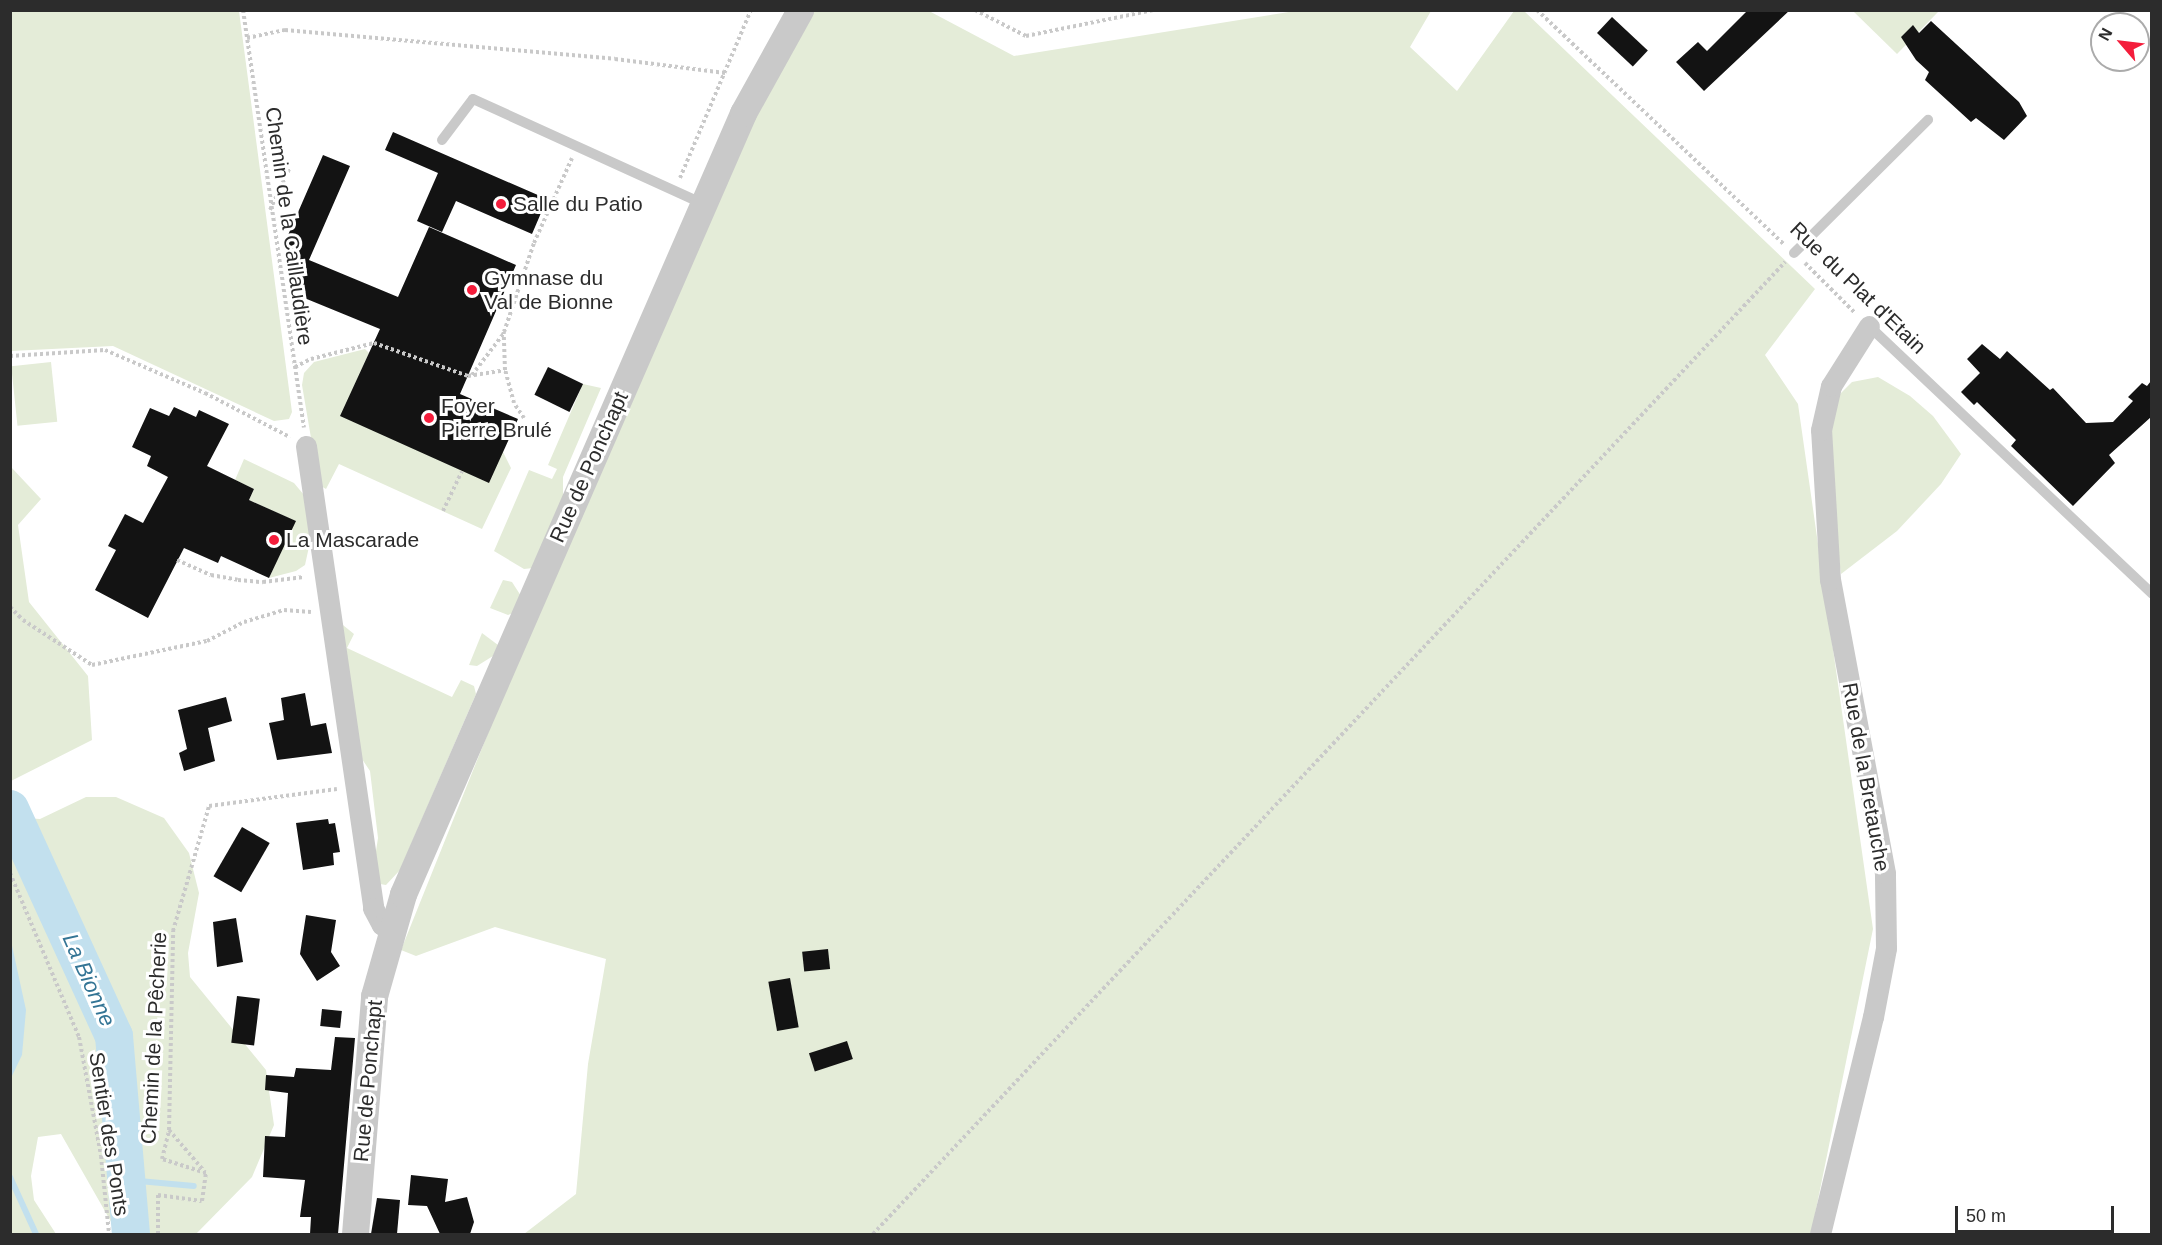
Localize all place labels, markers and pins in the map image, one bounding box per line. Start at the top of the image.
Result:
place label: Salle du Patio [513,191,643,217]
marker: Salle du Patio [494,197,508,211]
place label: Gymnase du Val de Bionne [484,265,613,315]
marker: Gymnase du Val de Bionne [465,283,479,297]
place label: Foyer Pierre Brulé [441,393,552,443]
marker: Foyer Pierre Brulé [422,411,436,425]
place label: La Mascarade [286,527,419,553]
marker: La Mascarade [267,533,281,547]

